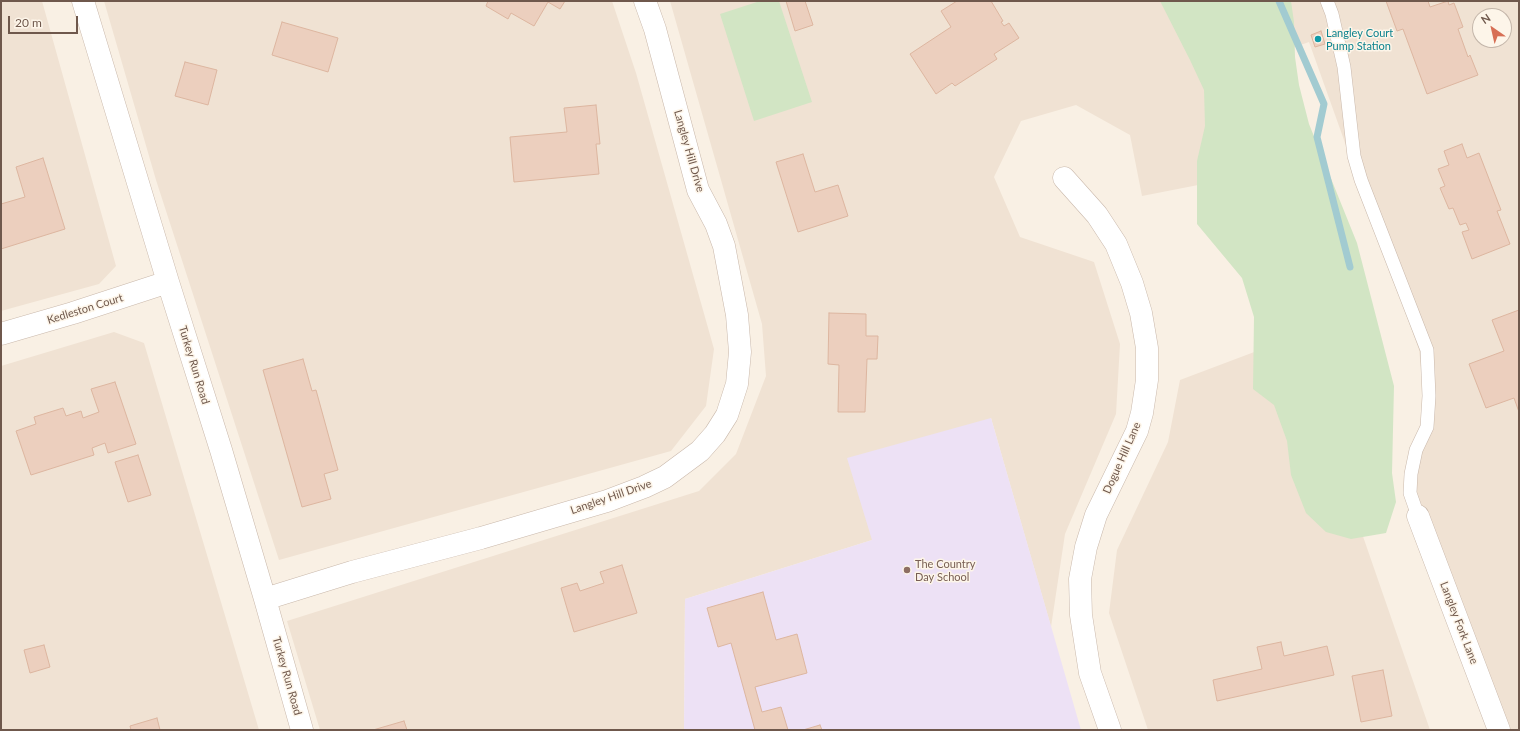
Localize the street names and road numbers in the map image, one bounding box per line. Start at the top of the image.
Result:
street label: Langley Hill Drive [671,108,707,194]
street label: Kedleston Court [45,291,125,327]
street label: Turkey Run Road [176,324,212,406]
street label: Dogue Hill Lane [1100,420,1144,496]
street label: Langley Hill Drive [569,477,653,517]
street label: Langley Fork Lane [1437,580,1481,666]
street label: Turkey Run Road [269,635,305,717]

